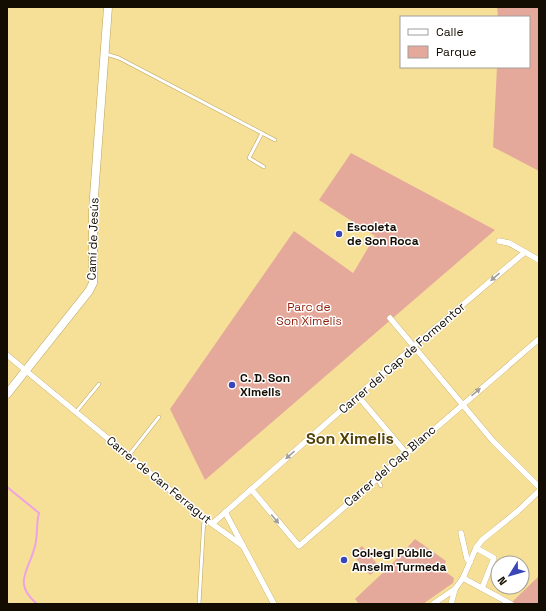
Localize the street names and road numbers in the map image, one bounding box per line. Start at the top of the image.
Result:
street label: Camí de Jesús [84,197,102,281]
street label: Carrer del Cap de Formentor [335,298,469,417]
street label: Carrer del Cap Blanc [341,422,439,510]
street label: Carrer de Can Ferragut [103,433,215,527]

